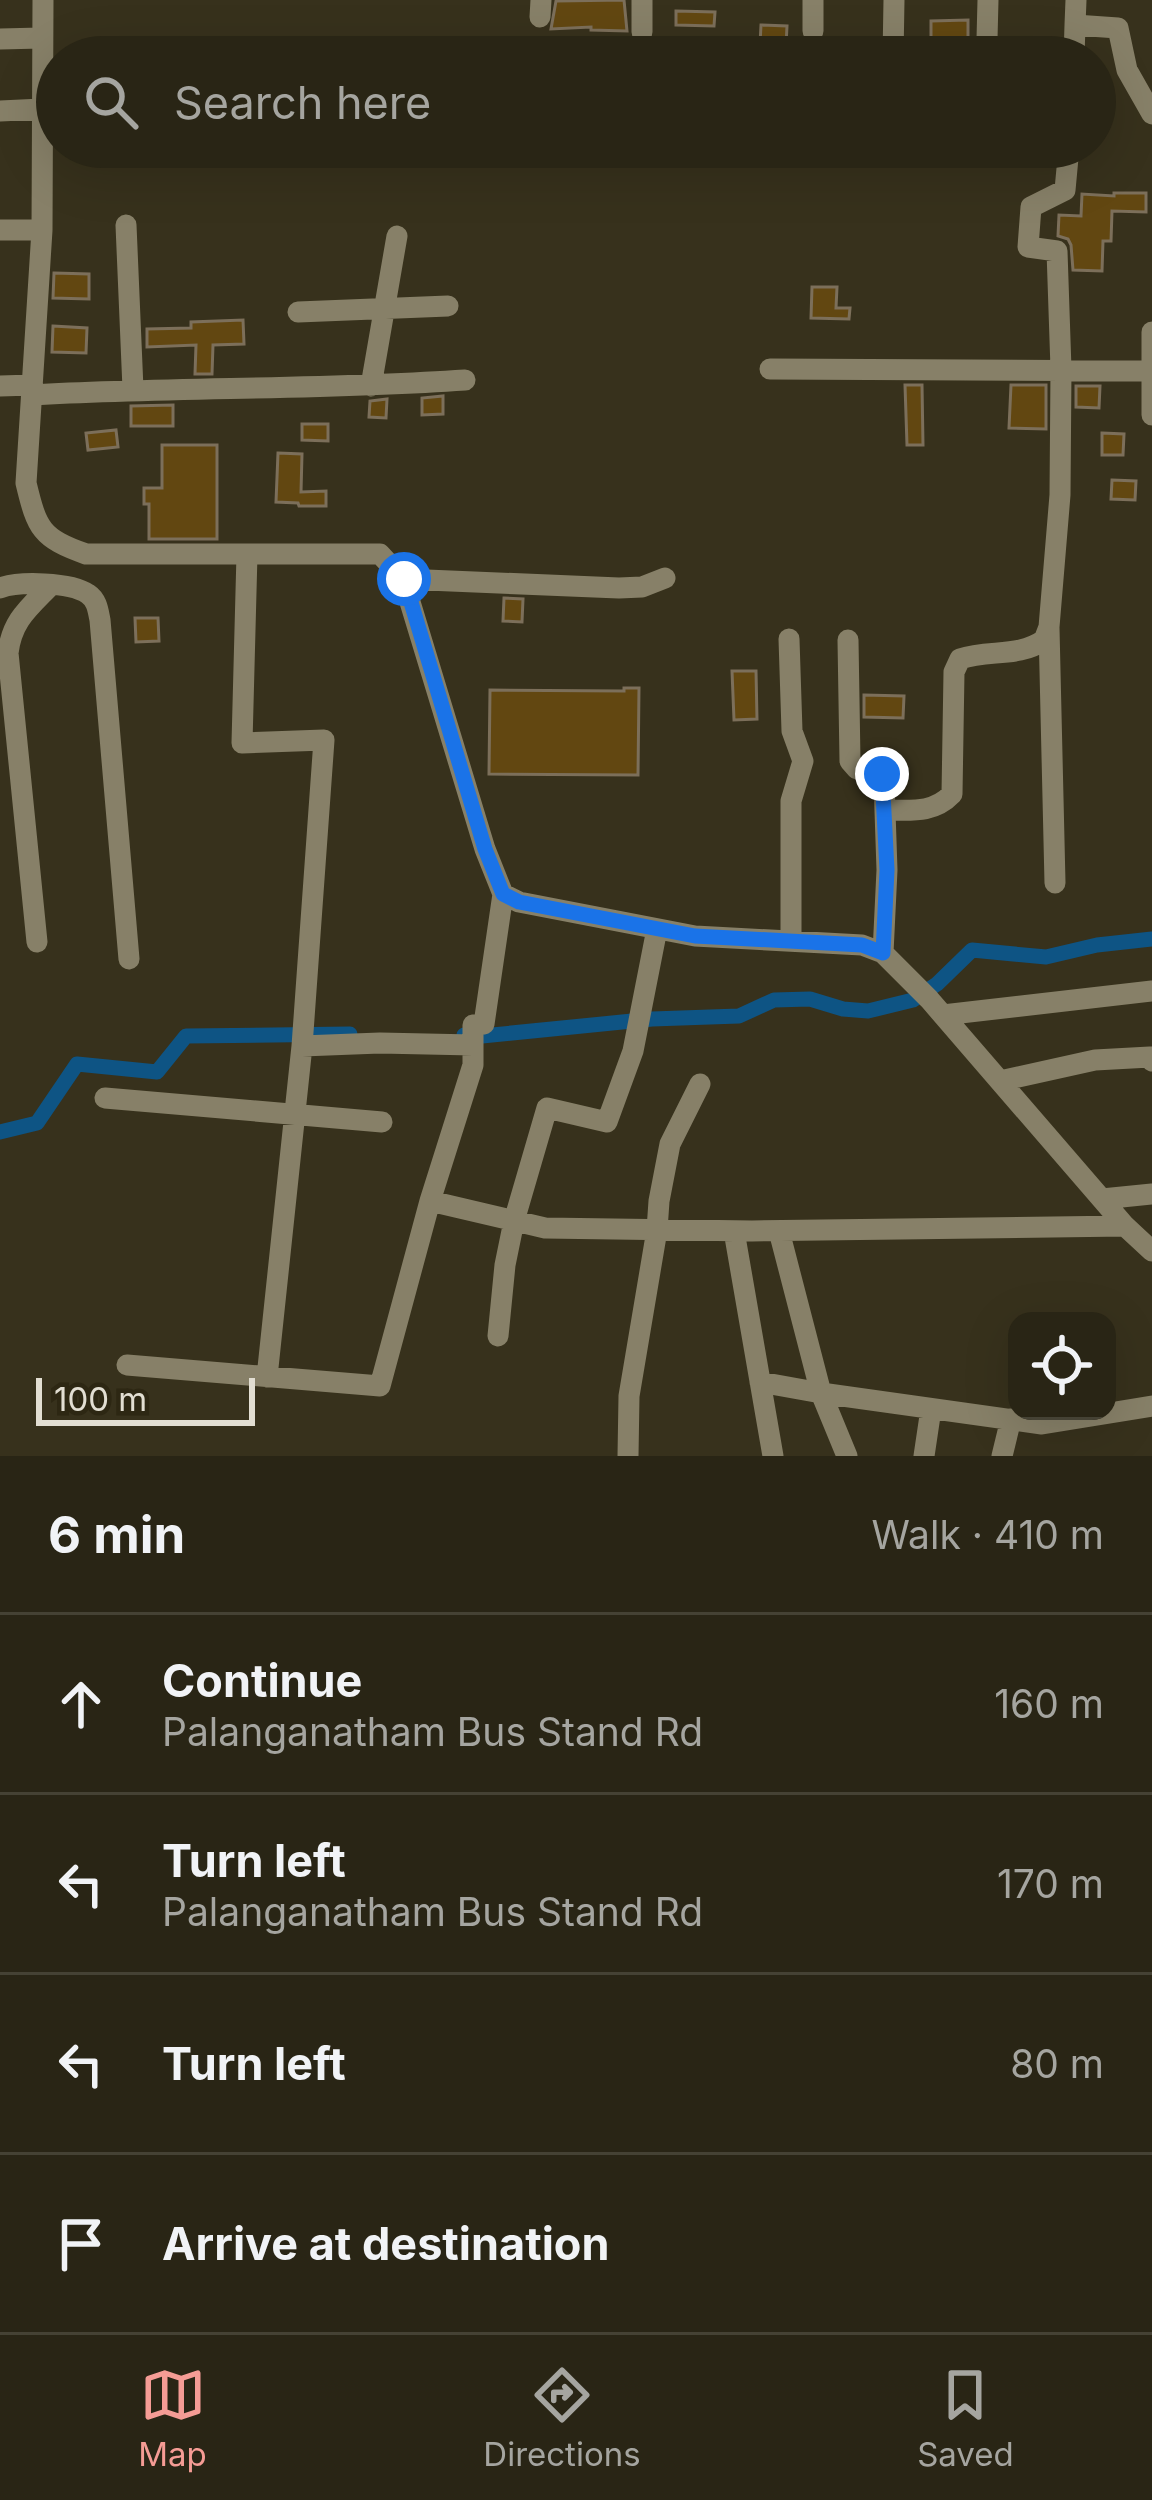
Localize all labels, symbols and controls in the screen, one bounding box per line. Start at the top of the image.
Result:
search box [36,36,1116,168]
icon: search [78,69,144,135]
text: Search here [174,75,431,130]
route start [377,552,431,606]
route end [855,747,909,801]
map controls [1008,1312,1116,1420]
button: locate [1008,1312,1116,1420]
scale bar [36,1372,255,1425]
text: 100 m [54,1379,147,1419]
text: 6 min [48,1504,185,1565]
text: Walk · 410 m [872,1511,1104,1558]
text: Continue [162,1653,362,1708]
icon: ahead [48,1671,114,1737]
text: 160 m [994,1680,1104,1727]
text: Palanganatham Bus Stand Rd [162,1708,703,1755]
text: Turn left [162,1833,346,1888]
icon: left [48,1851,114,1917]
text: 170 m [997,1860,1104,1907]
text: Palanganatham Bus Stand Rd [162,1888,703,1935]
icon: left [48,2031,114,2097]
text: Turn left [162,2036,346,2091]
text: 80 m [1010,2040,1104,2087]
icon: arrive [48,2211,114,2277]
text: Arrive at destination [162,2216,609,2271]
tab: Map [138,2362,207,2474]
tab: Directions [483,2362,641,2474]
tab: Saved [917,2362,1014,2474]

